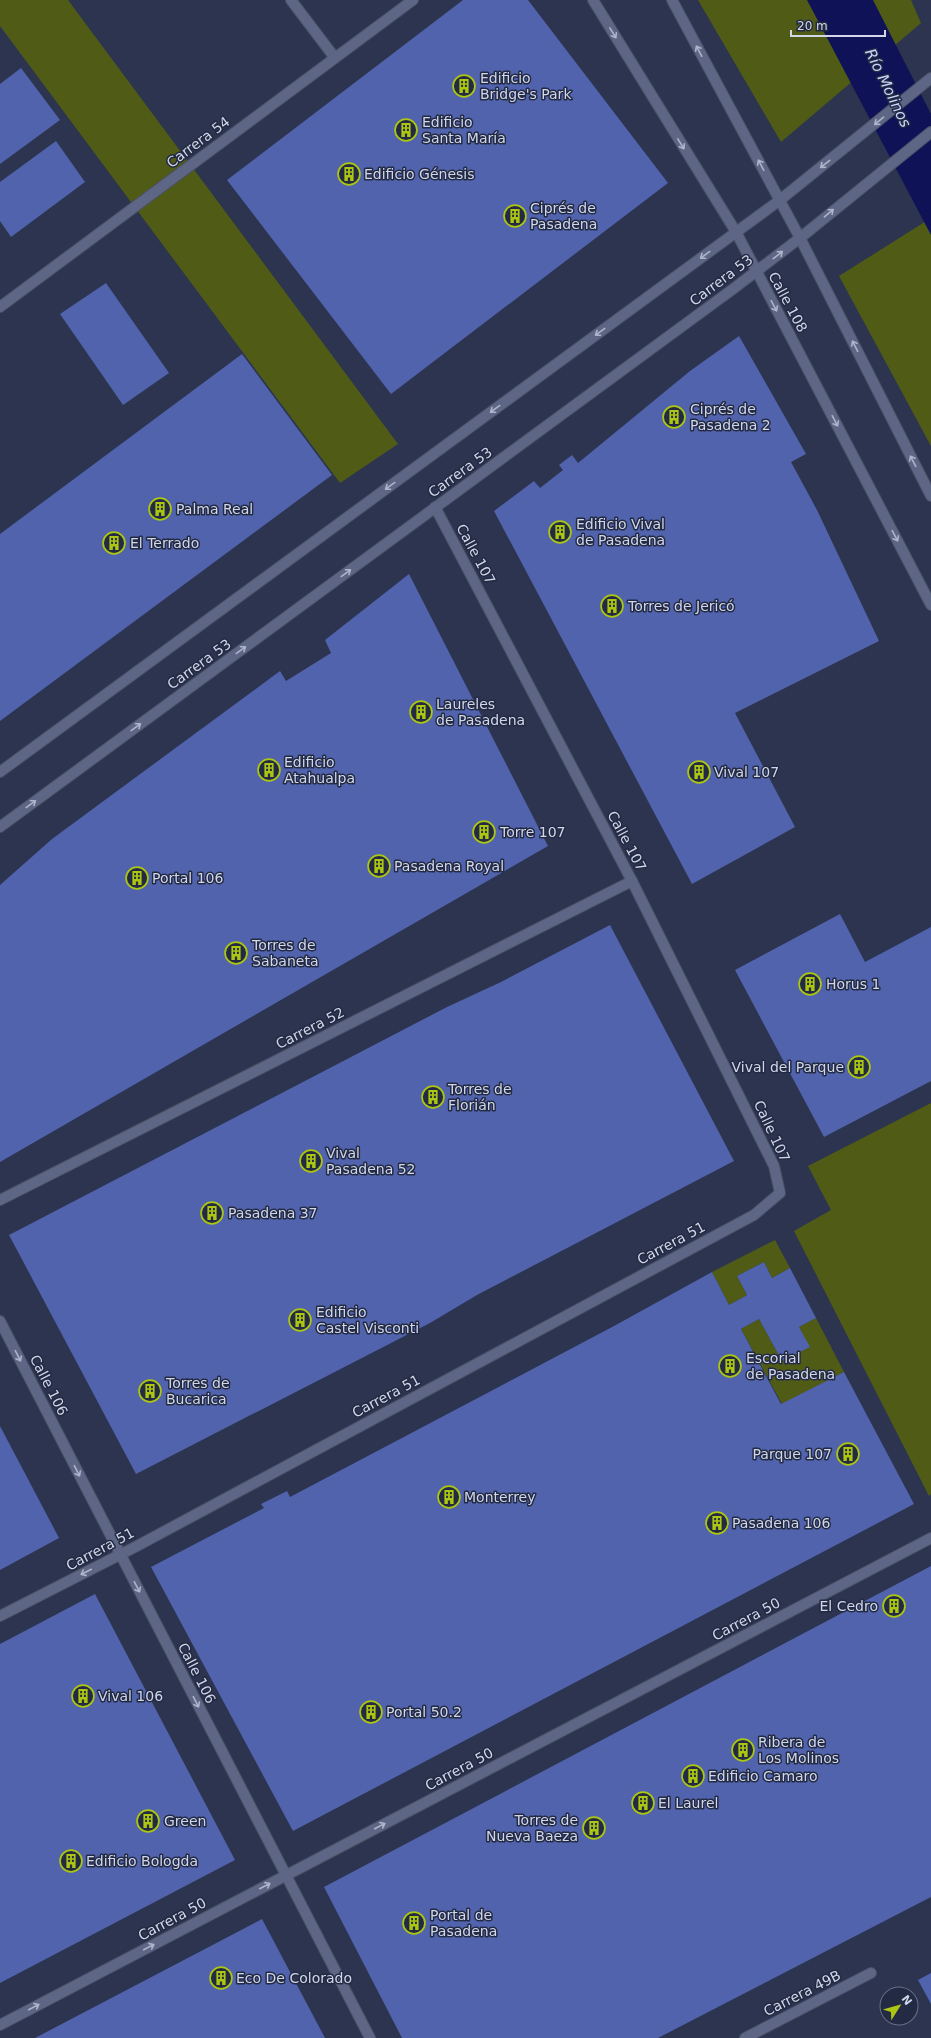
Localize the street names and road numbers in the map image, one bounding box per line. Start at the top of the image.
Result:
street label: Carrera 54 [163,113,233,171]
street label: Carrera 53 [686,251,756,309]
street label: Calle 108 [765,269,811,335]
street label: Carrera 53 [425,444,495,500]
street label: Calle 107 [453,521,499,587]
street label: Carrera 53 [164,636,234,692]
street label: Calle 107 [604,808,650,874]
street label: Carrera 52 [273,1004,347,1052]
street label: Calle 107 [751,1098,793,1164]
street label: Carrera 51 [634,1218,708,1268]
street label: Calle 106 [27,1352,71,1418]
street label: Carrera 51 [349,1371,423,1421]
street label: Carrera 51 [63,1524,137,1574]
street label: Carrera 50 [709,1594,783,1644]
street label: Calle 106 [175,1640,219,1706]
street label: Carrera 50 [422,1744,496,1794]
street label: Carrera 50 [135,1894,209,1944]
street label: Carrera 49B [761,1967,843,2019]

